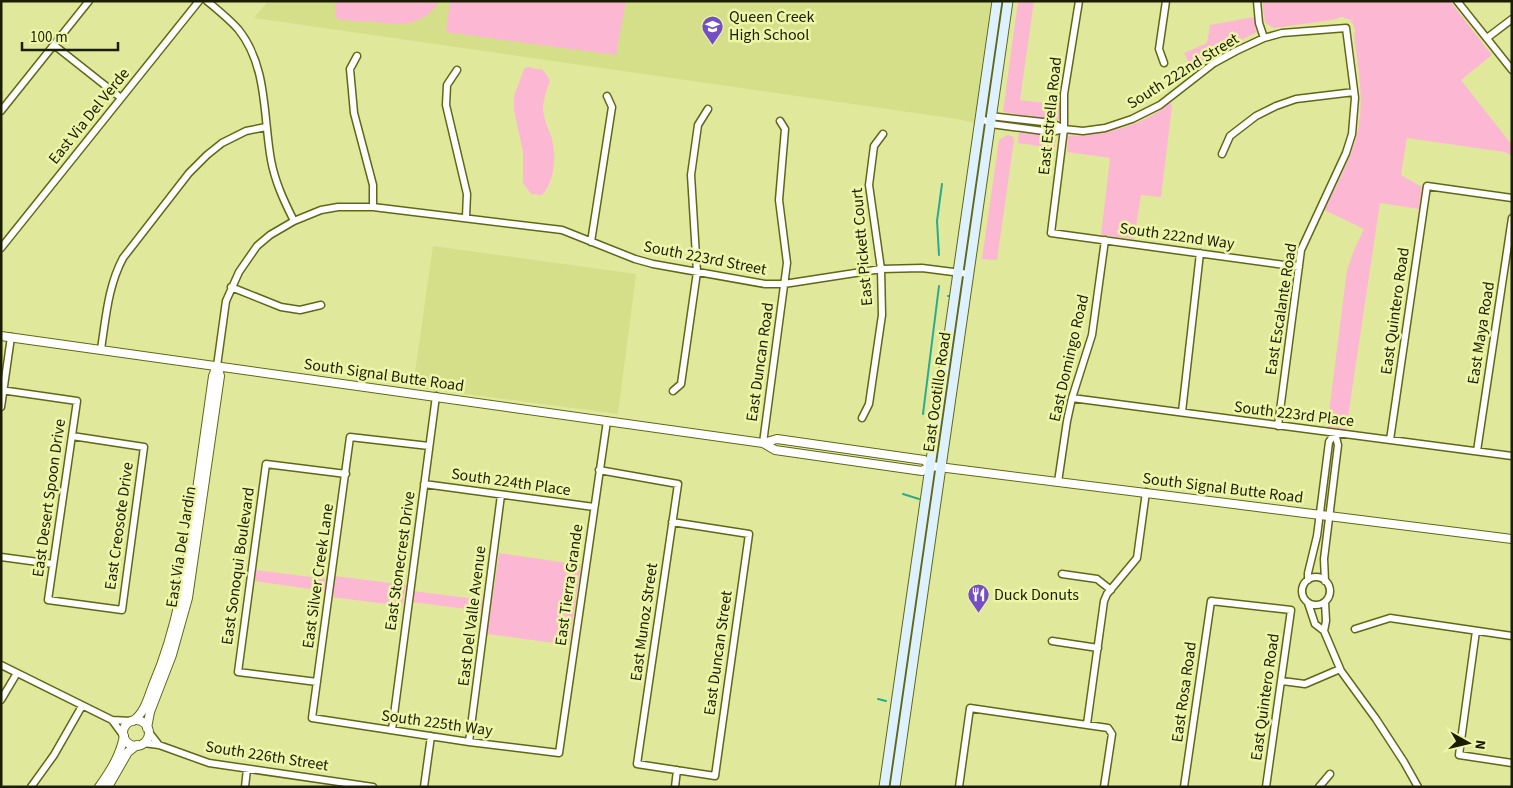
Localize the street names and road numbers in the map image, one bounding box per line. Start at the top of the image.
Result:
street label: South 222nd Street [1123,27,1244,114]
street label: East Estrella Road [1033,56,1067,176]
street label: East Via Del Verde [43,63,135,169]
street label: East Pickett Court [846,187,878,307]
street label: South 222nd Way [1118,217,1236,255]
street label: South 223rd Street [642,235,769,281]
street label: East Escalante Road [1260,241,1302,377]
street label: East Quintero Road [1375,246,1415,376]
street label: East Maya Road [1462,280,1500,386]
street label: East Domingo Road [1044,292,1094,424]
street label: East Duncan Road [741,301,779,423]
street label: East Ocotillo Road [918,330,956,454]
street label: South Signal Butte Road [302,353,466,397]
street label: South 223rd Place [1233,396,1355,432]
street label: East Desert Spoon Drive [27,417,71,578]
street label: East Creosote Drive [99,461,139,591]
street label: South 224th Place [450,463,572,501]
street label: South Signal Butte Road [1141,467,1305,509]
street label: East Via Del Jardin [161,485,201,609]
street label: East Sonoqui Boulevard [216,486,260,646]
street label: East Stonecrest Drive [379,490,421,632]
street label: East Silver Creek Lane [297,502,339,650]
street label: East Tierra Grande [550,523,588,647]
street label: East Del Valle Avenue [452,545,492,687]
street label: East Munoz Street [625,561,663,683]
street label: East Duncan Street [698,588,738,717]
street label: East Quintero Road [1245,632,1285,762]
street label: East Rosa Road [1166,640,1202,744]
street label: South 225th Way [380,704,495,742]
street label: South 226th Street [204,735,331,777]

